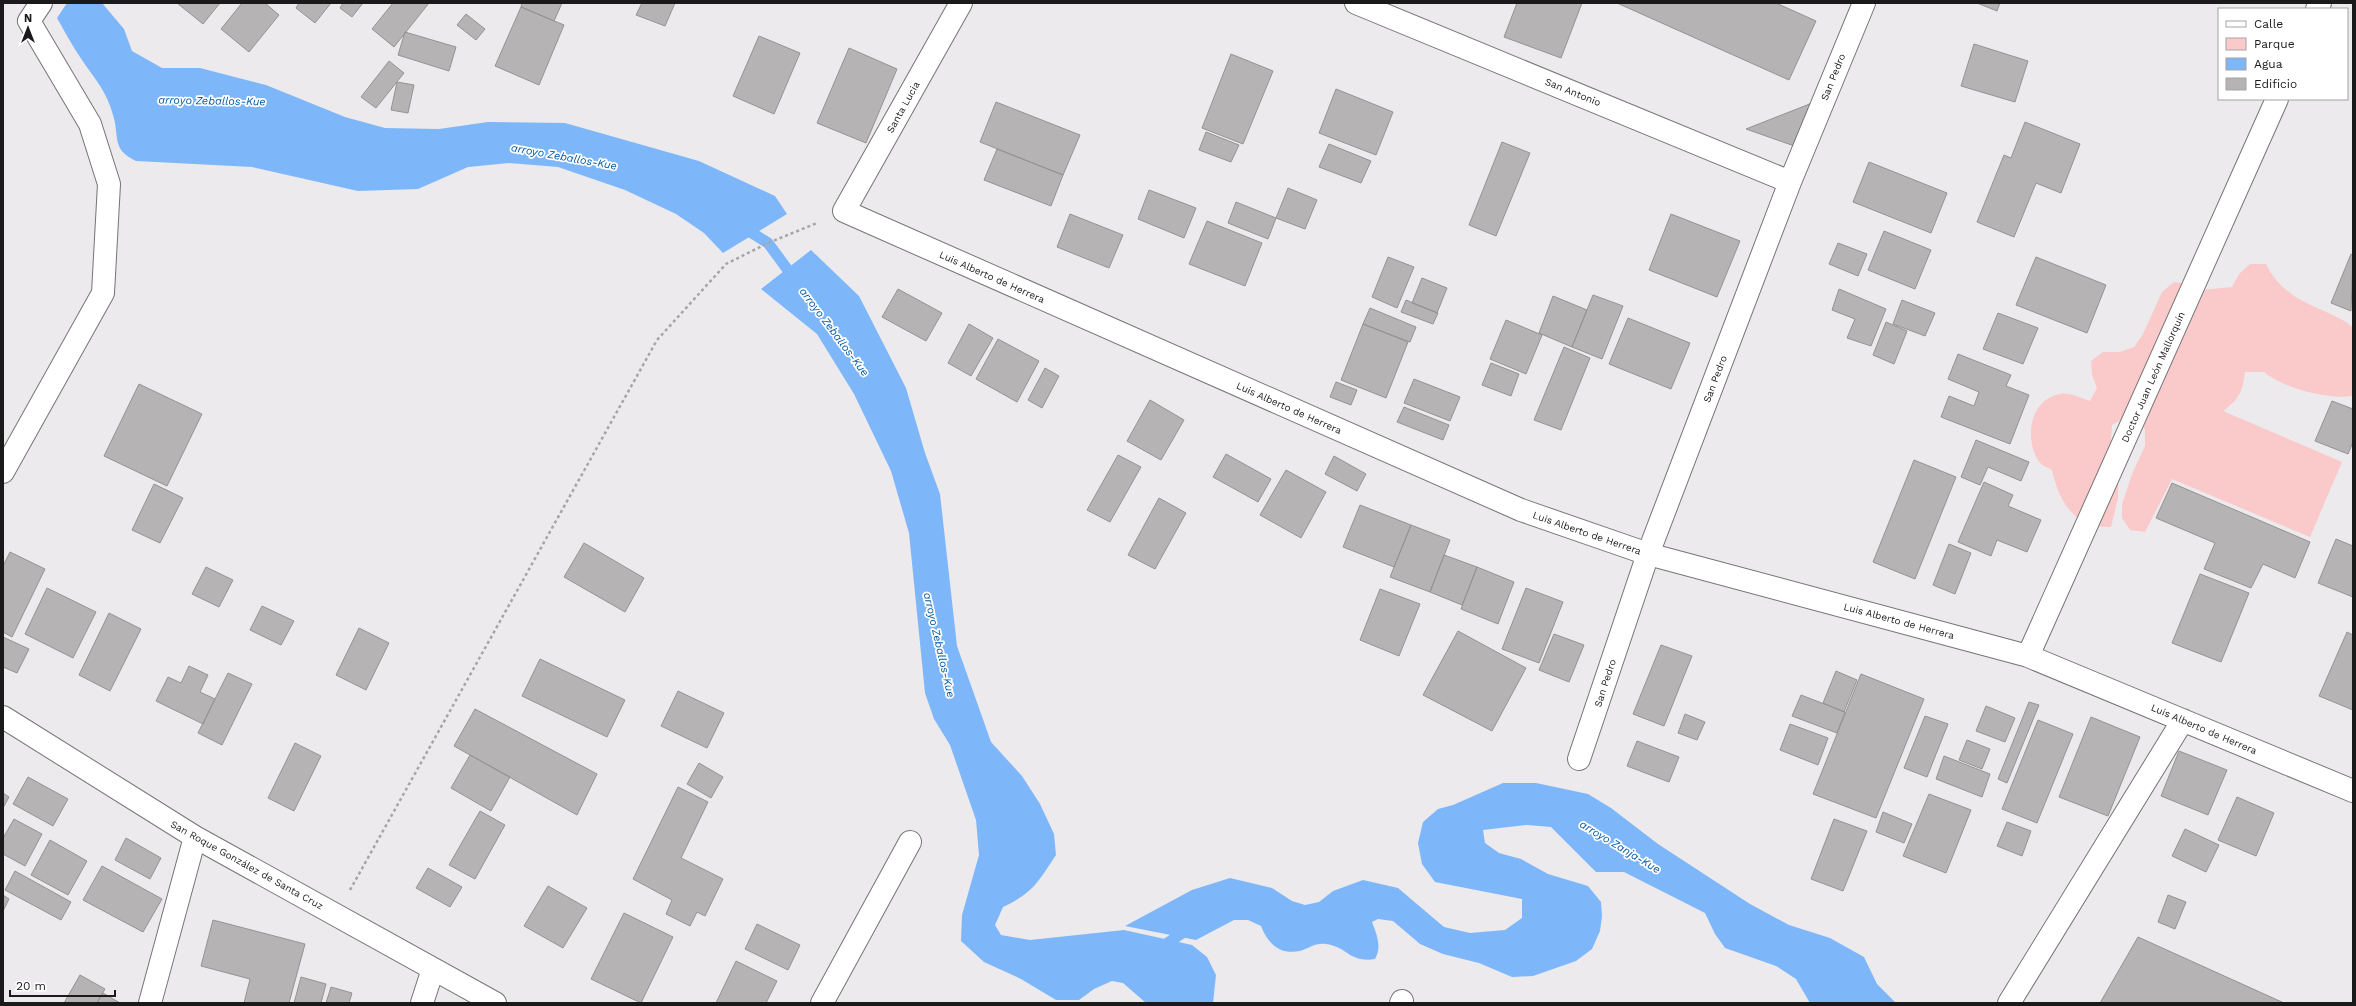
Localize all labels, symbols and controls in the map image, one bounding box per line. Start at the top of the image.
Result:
north arrow [8,8,48,48]
legend [2218,8,2348,100]
text: N [24,12,32,25]
text: Calle [2254,17,2283,31]
text: Parque [2254,37,2295,51]
street label: San Pedro [1819,52,1847,102]
text: Agua [2254,57,2283,71]
street label: San Antonio [1544,76,1602,108]
text: Edificio [2254,77,2297,91]
street label: Santa Lucia [884,79,922,135]
water label: arroyo Zeballos-Kue [158,94,266,108]
water label: arroyo Zeballos-Kue [510,141,618,173]
street label: Luis Alberto de Herrera [938,249,1047,305]
water label: arroyo Zeballos-Kue [796,285,872,379]
street label: Doctor Juan León Mallorquín [2119,310,2187,444]
street label: San Pedro [1701,354,1729,404]
street label: Luis Alberto de Herrera [1235,380,1344,436]
street label: Luis Alberto de Herrera [1531,509,1643,557]
water label: arroyo Zeballos-Kue [921,591,957,699]
street label: Luis Alberto de Herrera [1843,601,1956,641]
street label: San Pedro [1592,658,1618,708]
street label: Luis Alberto de Herrera [2149,702,2259,756]
street label: San Roque González de Santa Cruz [169,818,325,912]
water label: arroyo Zanja-Kue [1577,818,1663,876]
scale bar [10,972,115,998]
text: 20 m [16,979,46,993]

